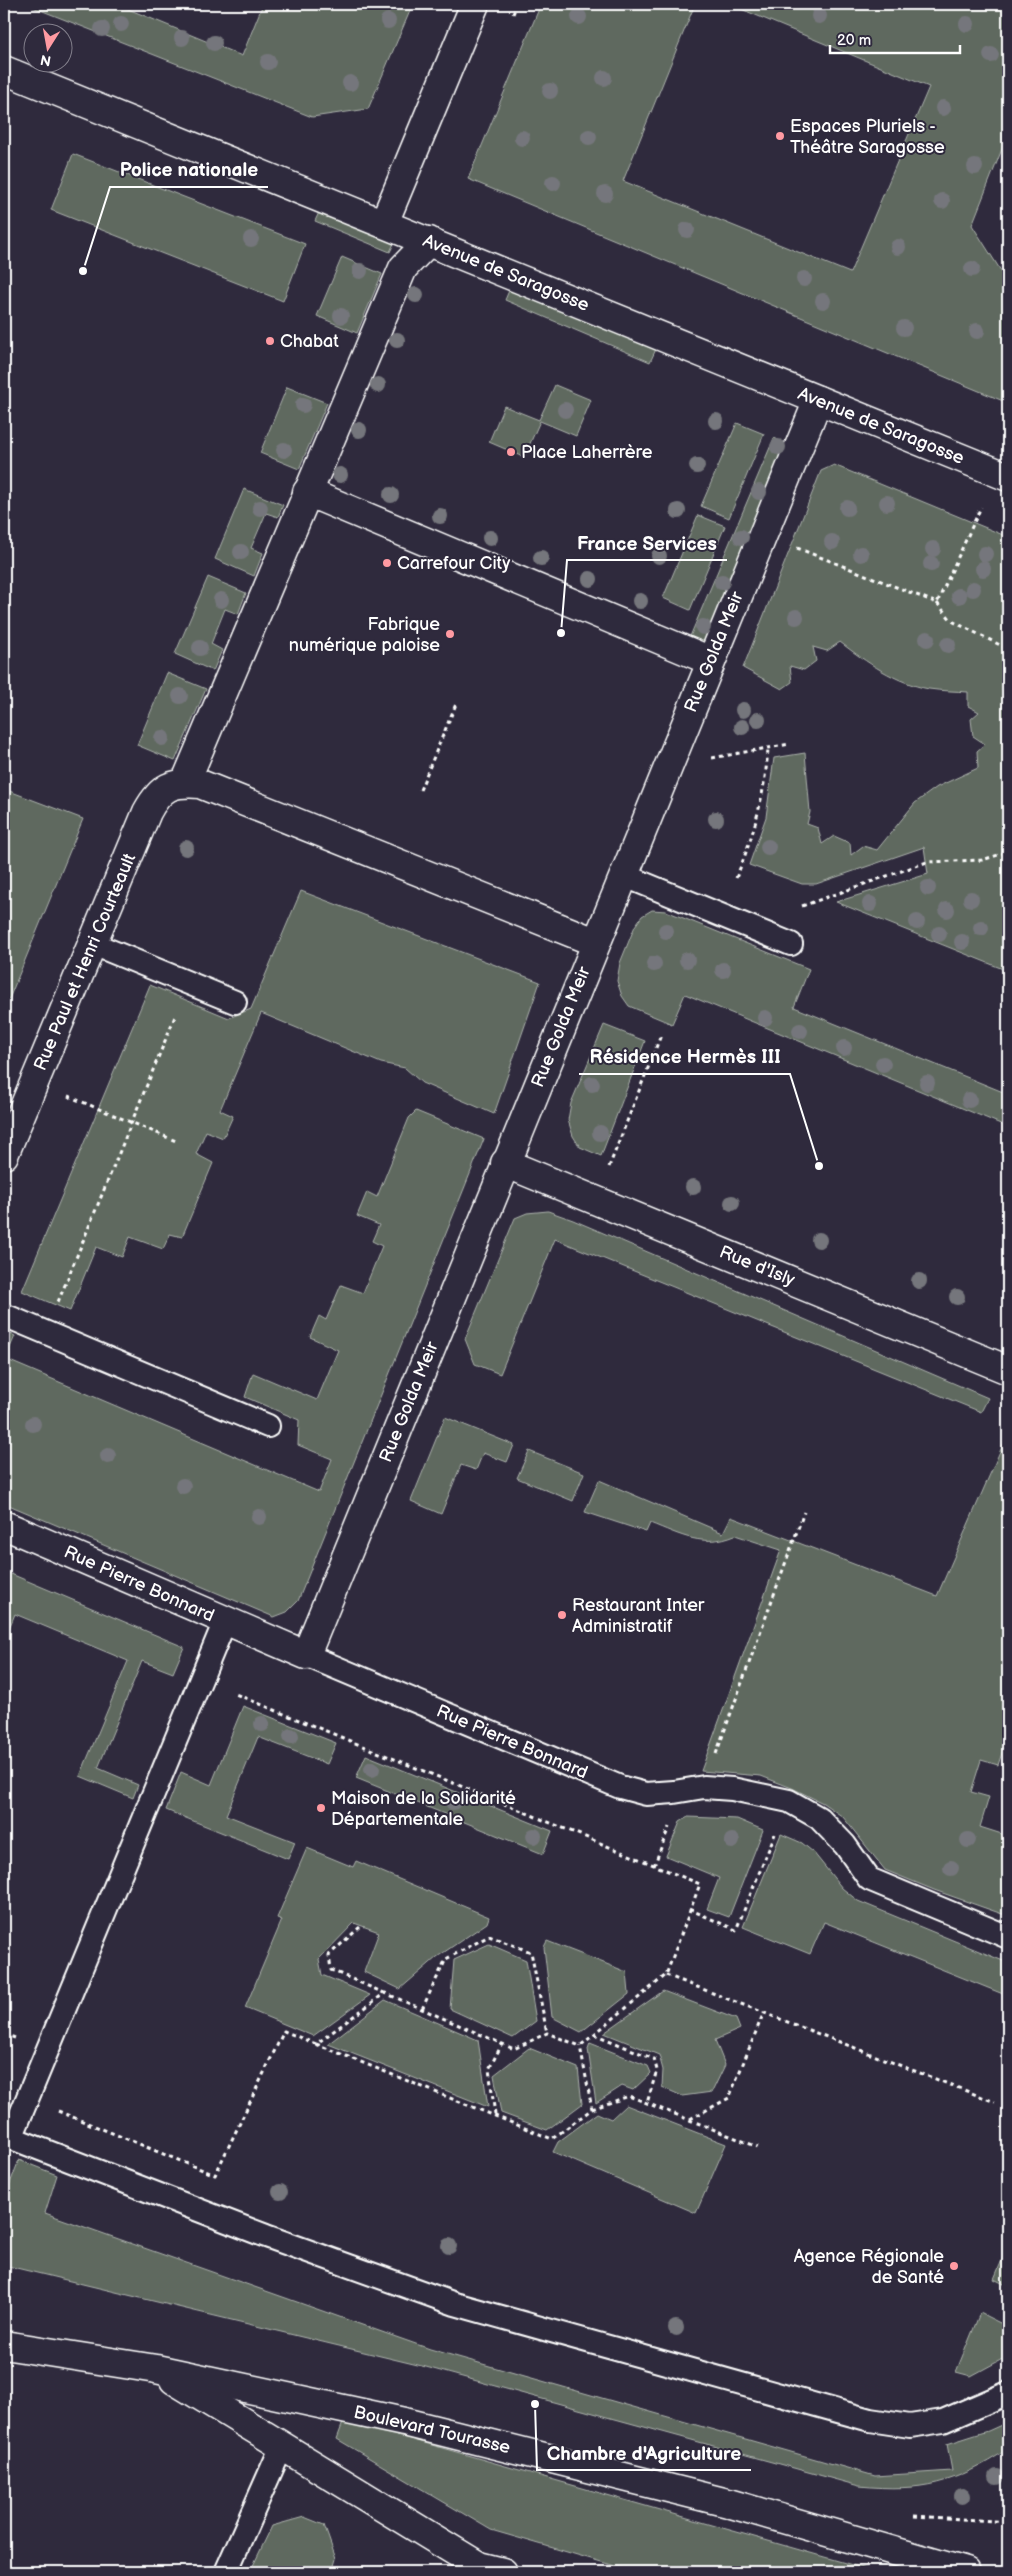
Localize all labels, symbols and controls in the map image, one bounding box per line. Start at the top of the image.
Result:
north arrow [22,22,72,72]
scale bar [830,22,960,54]
text: 20 m [837,31,871,50]
text: N [39,51,52,70]
place label: Espaces Pluriels - Théâtre Saragosse [790,116,945,158]
marker: Espaces Pluriels - Théâtre Saragosse [774,130,786,142]
callout: Police nationale [110,153,268,187]
text: Police nationale [120,159,258,182]
street label: Avenue de Saragosse [420,230,592,316]
place label: Chabat [280,331,339,352]
marker: Chabat [264,335,276,347]
street label: Avenue de Saragosse [795,383,967,469]
place label: Place Laherrère [521,442,653,463]
marker: Place Laherrère [505,446,517,458]
callout: France Services [567,526,727,560]
text: France Services [577,533,717,556]
place label: Carrefour City [397,553,511,574]
marker: Carrefour City [381,557,393,569]
street label: Rue Golda Meir [680,588,748,715]
place label: Fabrique numérique paloise [289,614,440,656]
marker: Fabrique numérique paloise [444,628,456,640]
street label: Rue Paul et Henri Courteault [30,850,140,1074]
street label: Rue Golda Meir [527,963,595,1090]
callout: Résidence Hermès III [579,1040,790,1074]
text: Résidence Hermès III [589,1046,781,1069]
street label: Rue d'Isly [716,1241,799,1291]
street label: Rue Golda Meir [375,1338,443,1465]
street label: Rue Pierre Bonnard [61,1541,217,1627]
place label: Restaurant Inter Administratif [572,1595,705,1637]
marker: Restaurant Inter Administratif [556,1609,568,1621]
street label: Rue Pierre Bonnard [433,1701,591,1783]
place label: Maison de la Solidarité Départementale [331,1788,516,1830]
marker: Maison de la Solidarité Départementale [315,1802,327,1814]
place label: Agence Régionale de Santé [794,2246,944,2288]
marker: Agence Régionale de Santé [948,2260,960,2272]
street label: Boulevard Tourasse [352,2402,513,2458]
callout: Chambre d'Agriculture [537,2436,751,2470]
text: Chambre d'Agriculture [547,2443,741,2466]

